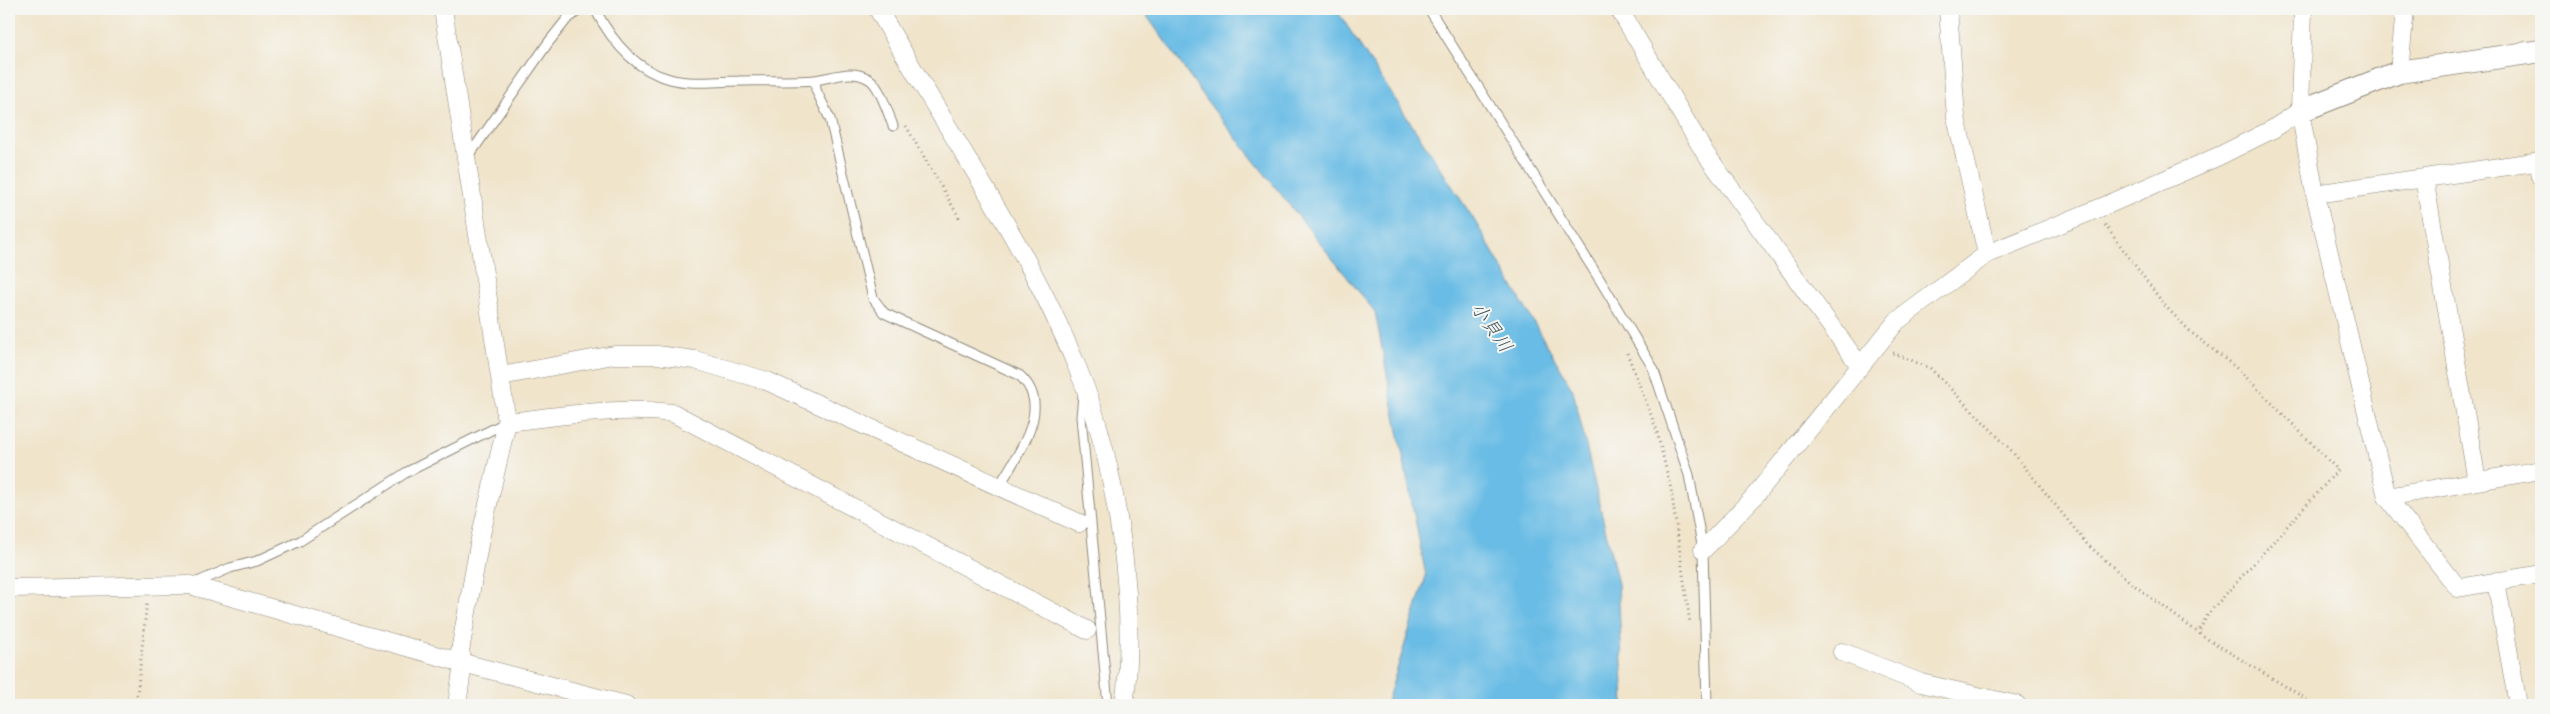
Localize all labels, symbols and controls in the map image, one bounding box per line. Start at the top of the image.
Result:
water label: 小貝川 [1465,296,1519,358]

